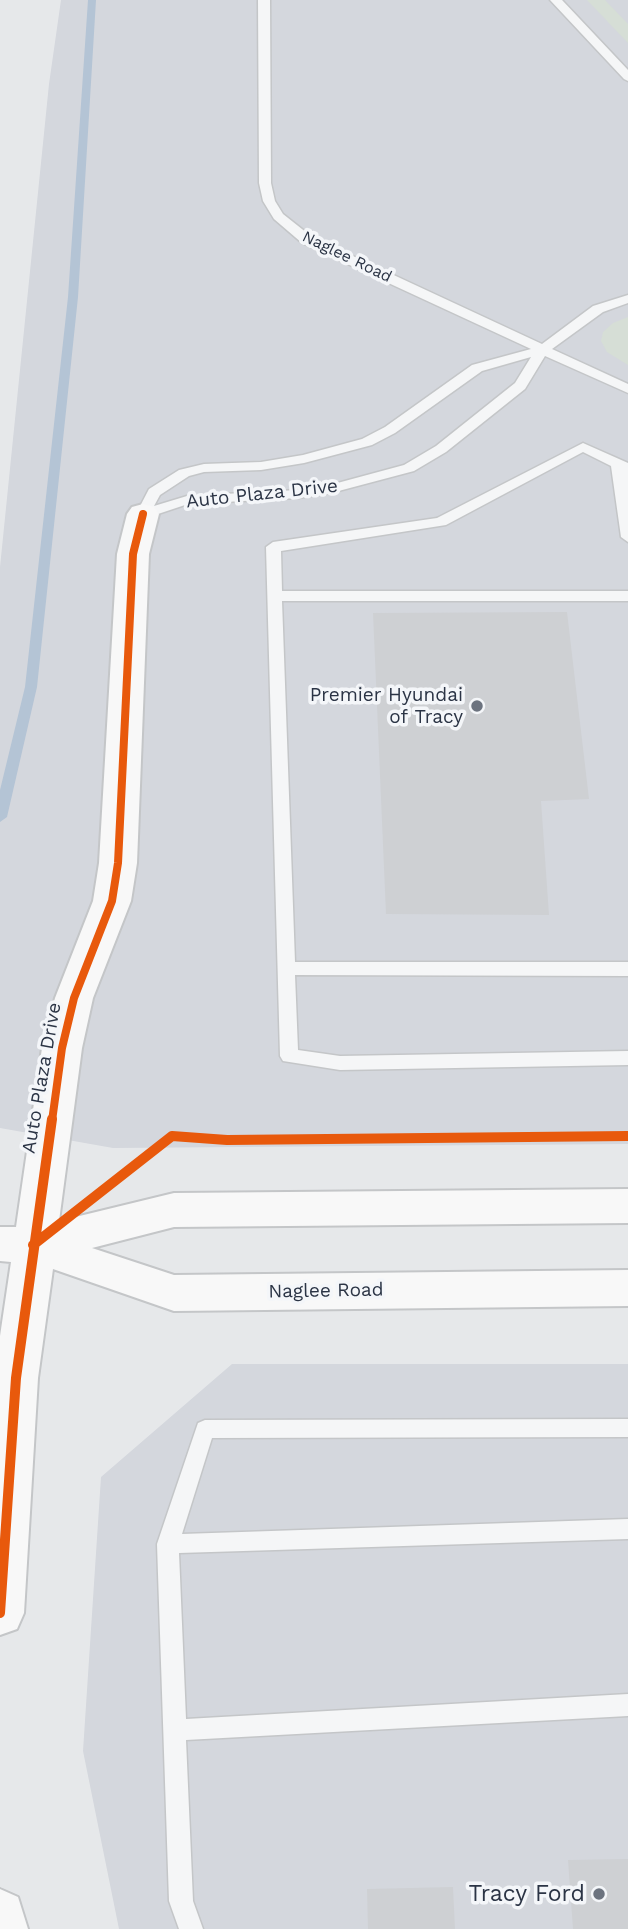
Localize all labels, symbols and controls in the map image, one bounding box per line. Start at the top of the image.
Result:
street label: Naglee Road [299,227,395,287]
street label: Auto Plaza Drive [185,475,339,513]
place label: Premier Hyundai of Tracy [310,684,463,728]
marker: Premier Hyundai of Tracy [469,698,485,714]
street label: Auto Plaza Drive [18,1001,66,1155]
street label: Naglee Road [268,1279,384,1303]
place label: Tracy Ford [468,1880,585,1908]
marker: Tracy Ford [591,1886,607,1902]

